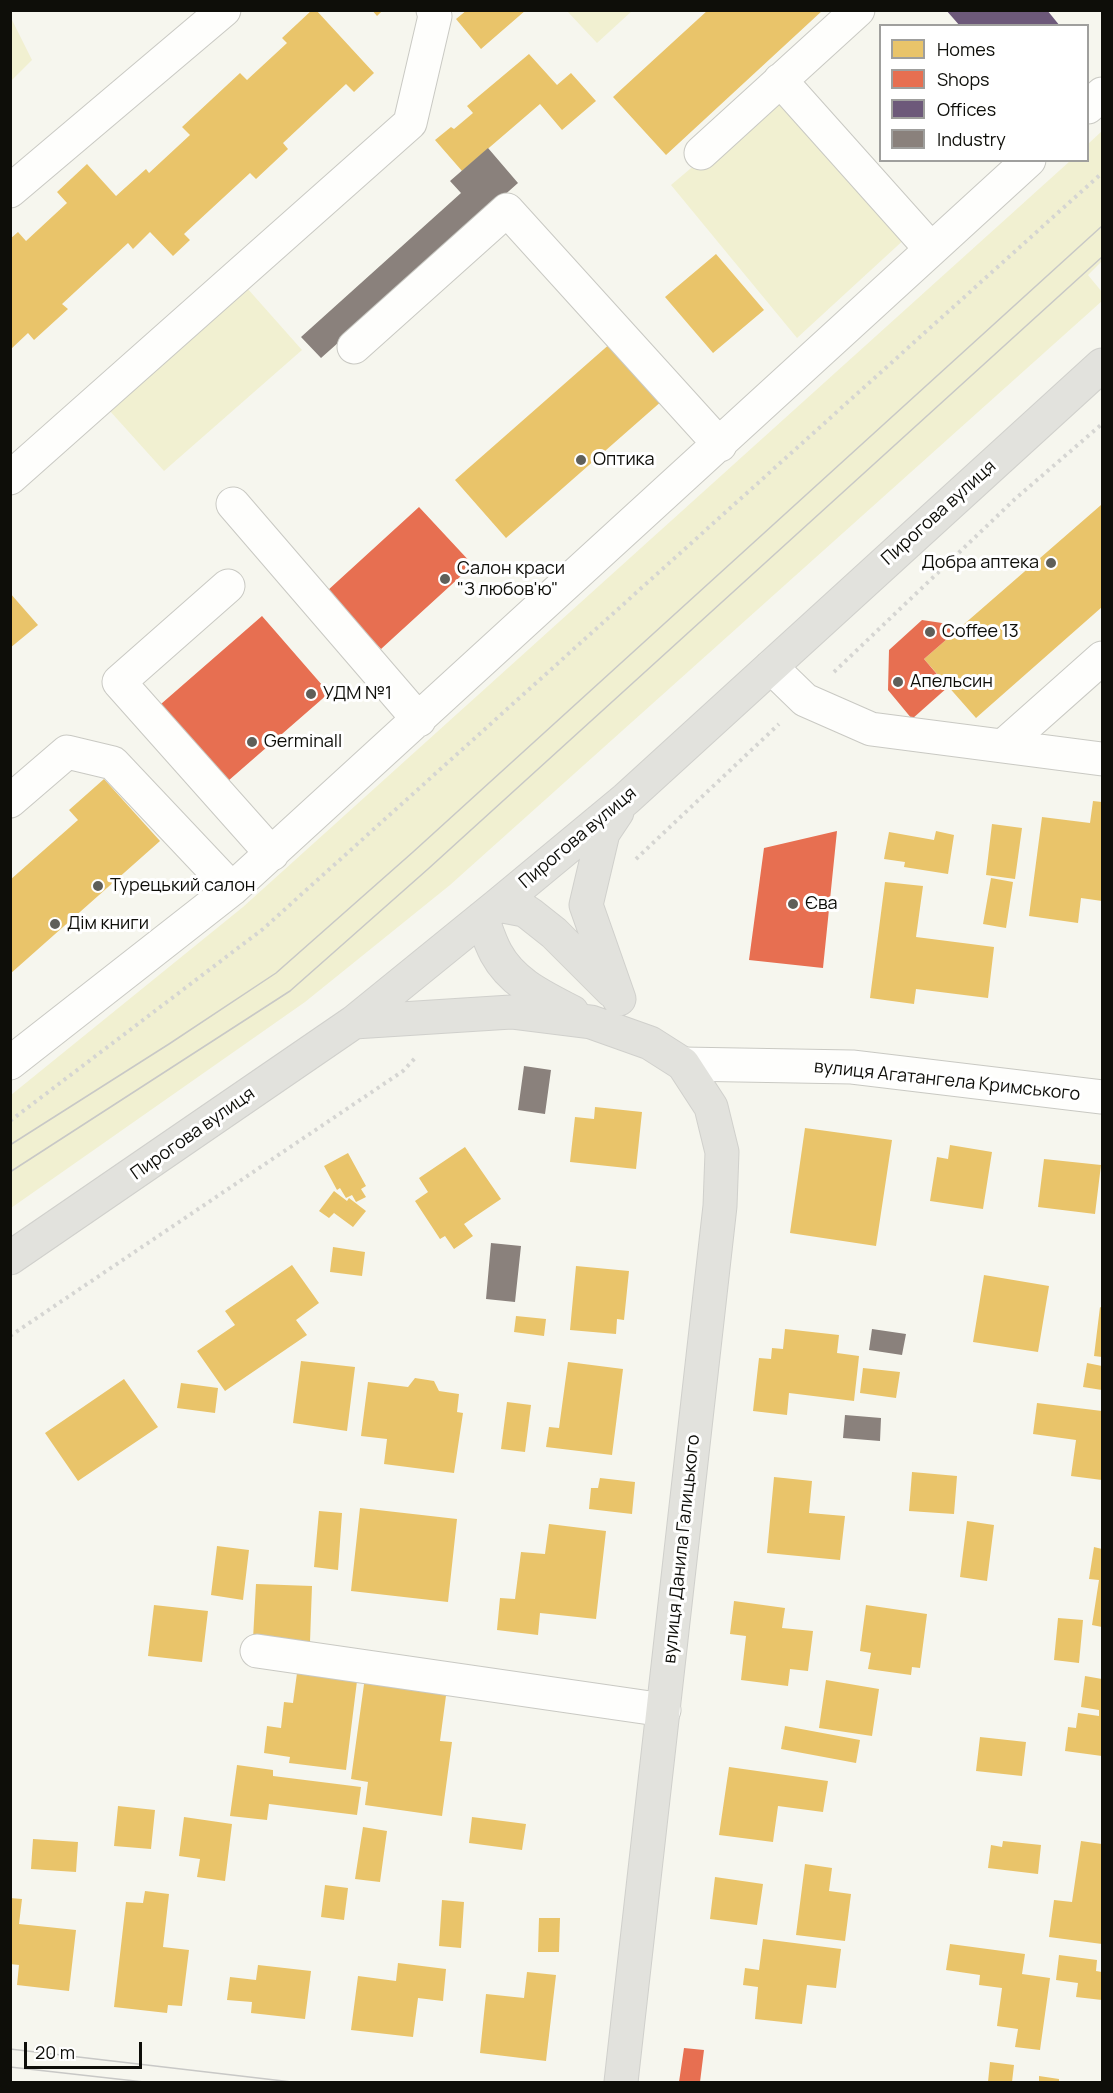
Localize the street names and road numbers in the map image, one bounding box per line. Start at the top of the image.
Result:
street label: Пирогова вулиця [877,456,1001,570]
street label: Пирогова вулиця [515,783,641,893]
street label: вулиця Агатангела Кримського [813,1056,1081,1106]
street label: Пирогова вулиця [127,1083,259,1185]
street label: вулиця Данила Галицького [659,1434,705,1664]

